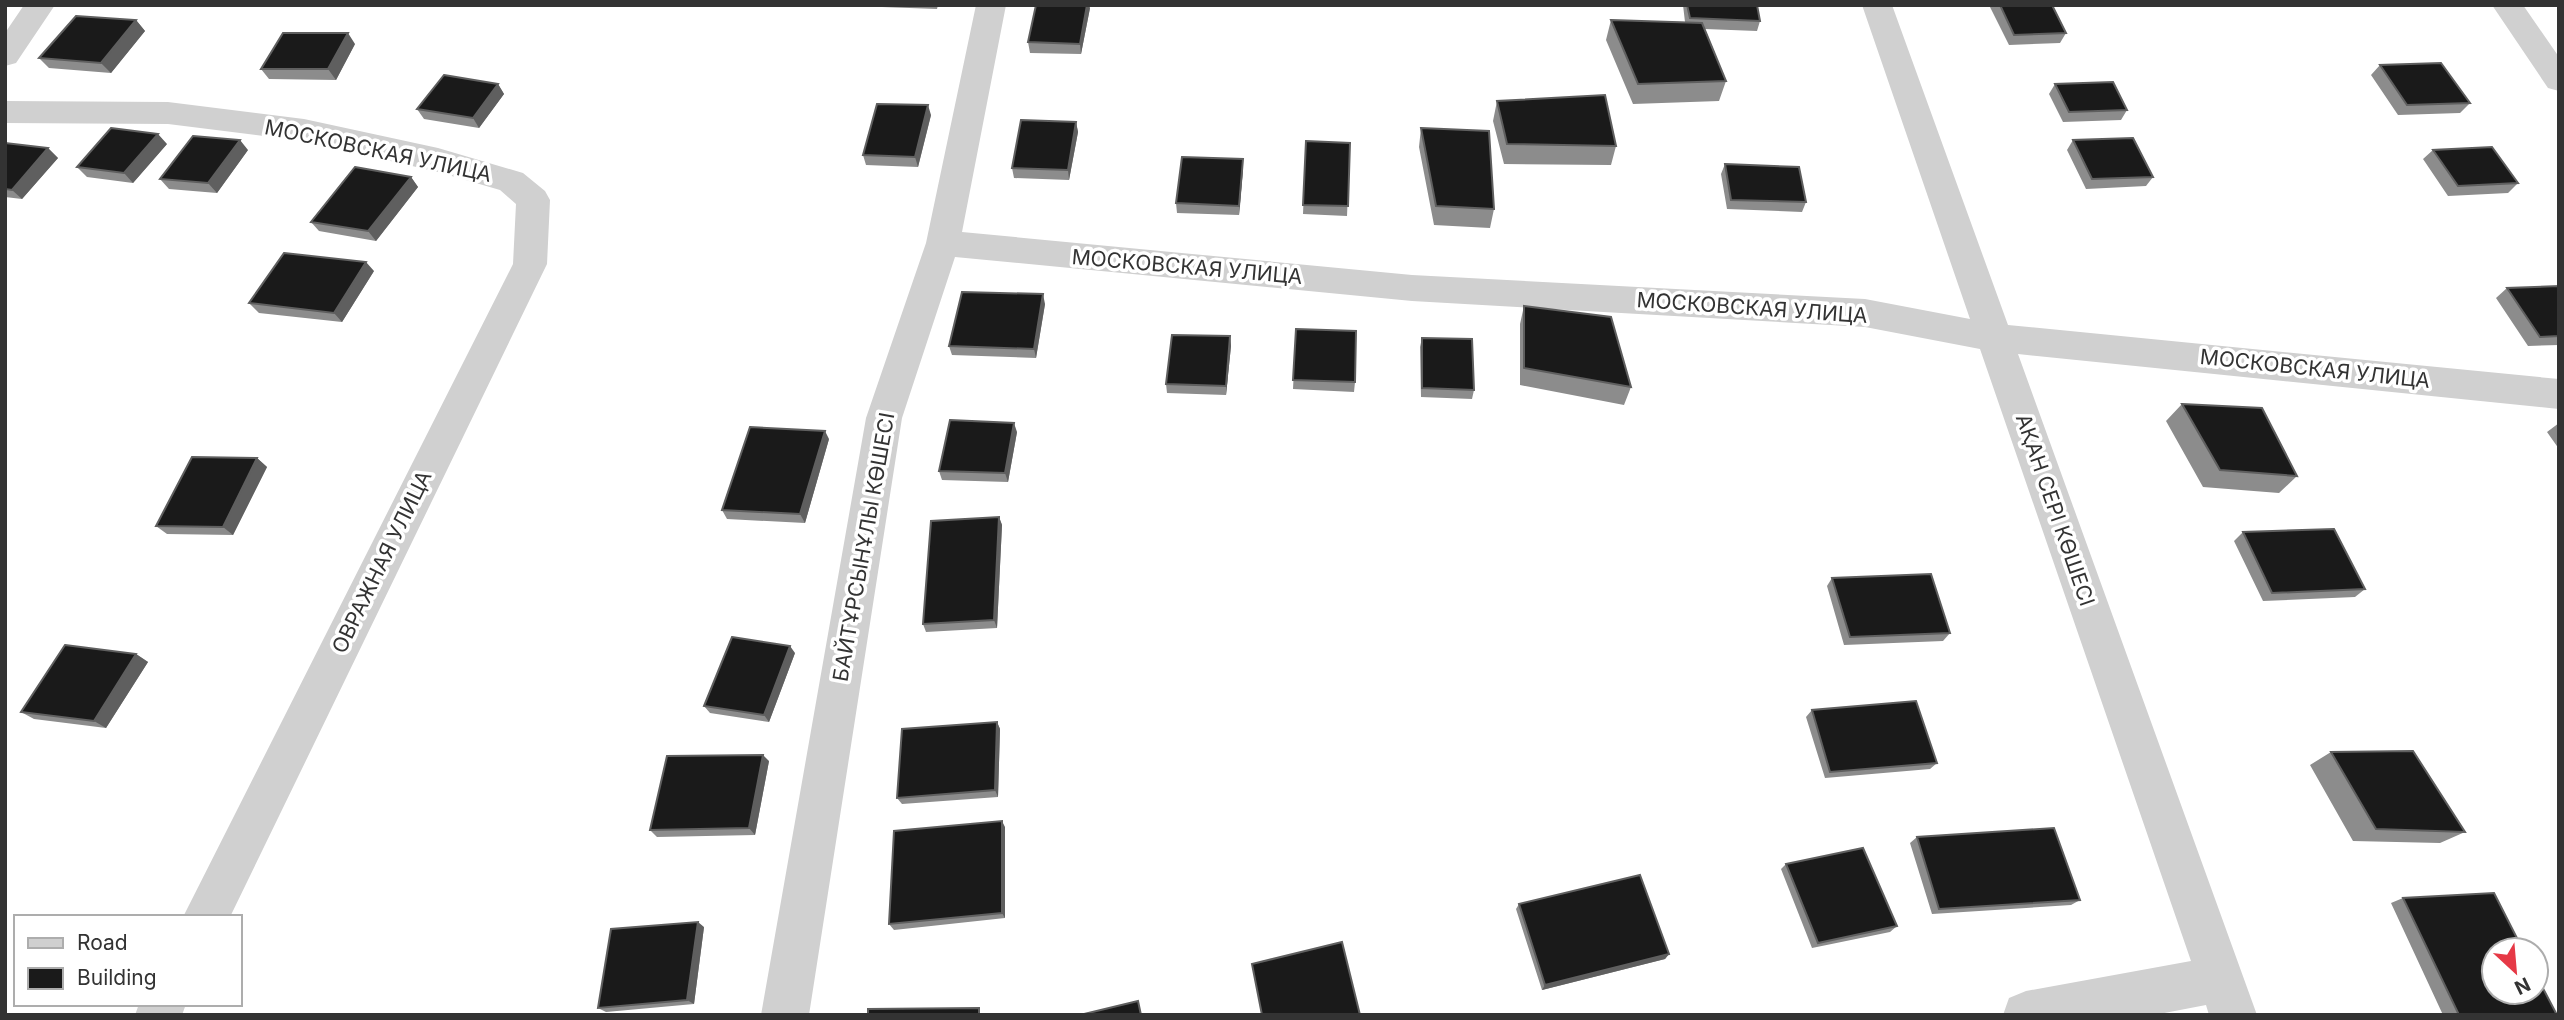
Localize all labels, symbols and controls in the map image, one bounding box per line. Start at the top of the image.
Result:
street label: МОСКОВСКАЯ УЛИЦА [262,114,494,187]
street label: МОСКОВСКАЯ УЛИЦА [1071,244,1303,289]
street label: МОСКОВСКАЯ УЛИЦА [1636,287,1868,328]
street label: МОСКОВСКАЯ УЛИЦА [2199,344,2431,393]
street label: БАЙТҰРСЫНҰЛЫ КӨШЕСІ [827,410,899,683]
street label: АҚАН СЕРІ КӨШЕСІ [2011,411,2100,609]
street label: ОВРАЖНАЯ УЛИЦА [326,466,437,657]
legend [14,915,242,1006]
text: Road [77,930,128,955]
north arrow [2480,936,2550,1006]
text: Building [77,965,157,990]
text: N [2511,972,2534,999]

